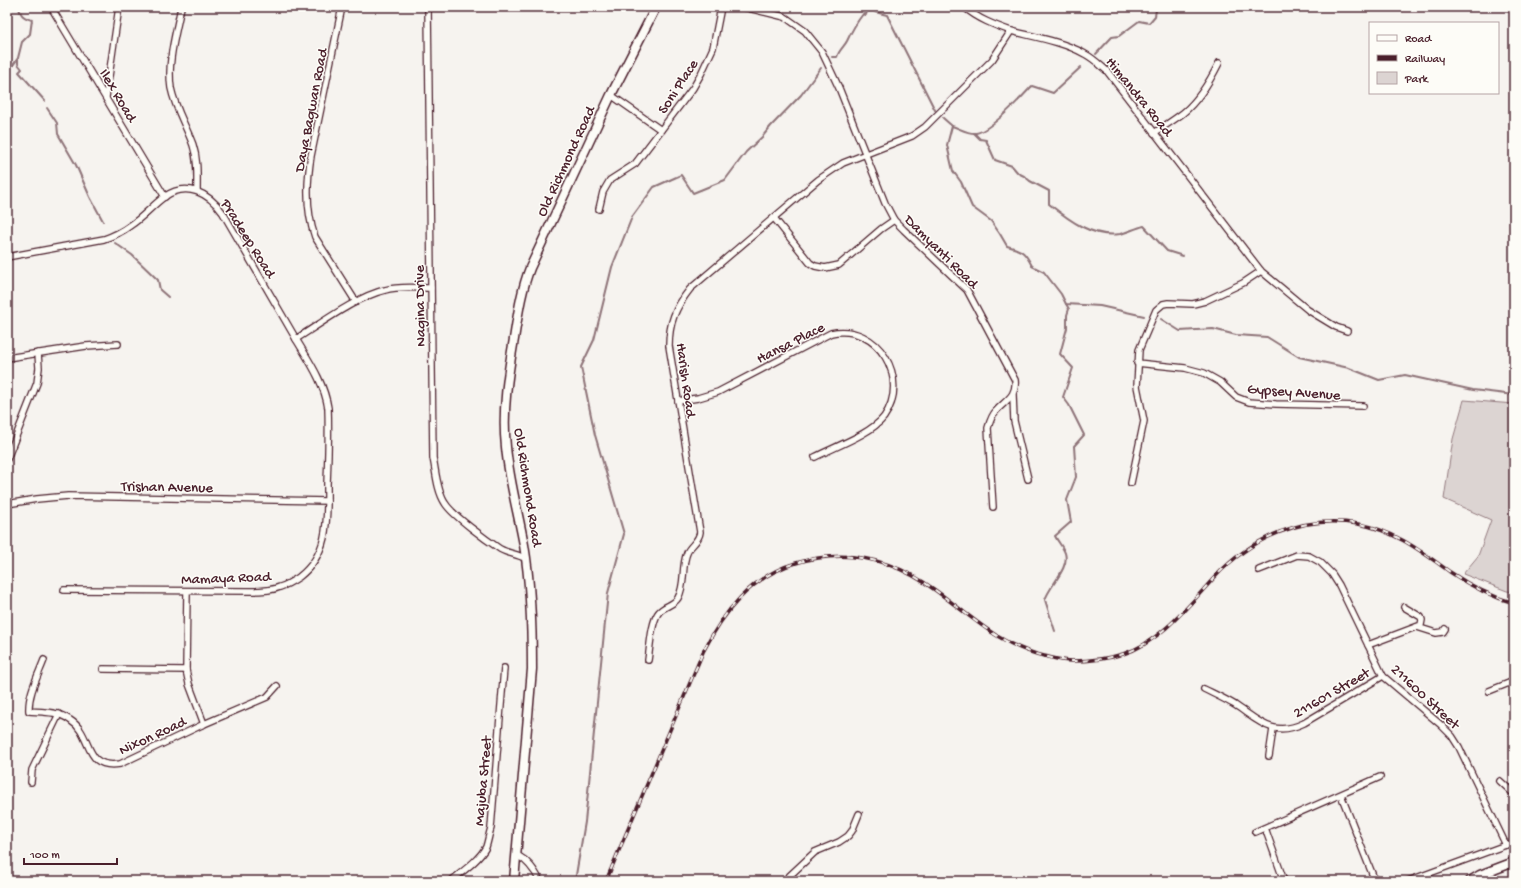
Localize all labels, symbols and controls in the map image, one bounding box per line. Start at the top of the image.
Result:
legend [1369,22,1499,94]
text: Road [1405,33,1432,47]
street label: Daya Bagwan Road [291,46,333,175]
text: Railway [1405,53,1445,67]
street label: Himandra Road [1101,54,1177,141]
street label: Soni Place [654,56,703,118]
street label: Ilex Road [94,66,141,127]
text: Park [1404,73,1430,87]
street label: Old Richmond Road [533,103,601,220]
street label: Pradeep Road [215,195,279,283]
street label: Damyanti Road [899,211,982,294]
street label: Nagina Drive [411,265,431,347]
street label: Hansa Place [754,319,828,369]
street label: Harish Road [671,342,699,420]
street label: Gypsey Avenue [1247,381,1341,405]
street label: Old Richmond Road [509,427,545,549]
street label: Trishan Avenue [120,478,213,498]
street label: Mamaya Road [181,568,272,590]
street label: 211600 Street [1386,661,1464,735]
street label: 211601 Street [1291,664,1375,723]
street label: Nixon Road [116,713,190,760]
street label: Majuba Street [471,734,497,827]
scale bar [24,840,117,866]
text: 100 m [29,849,60,863]

